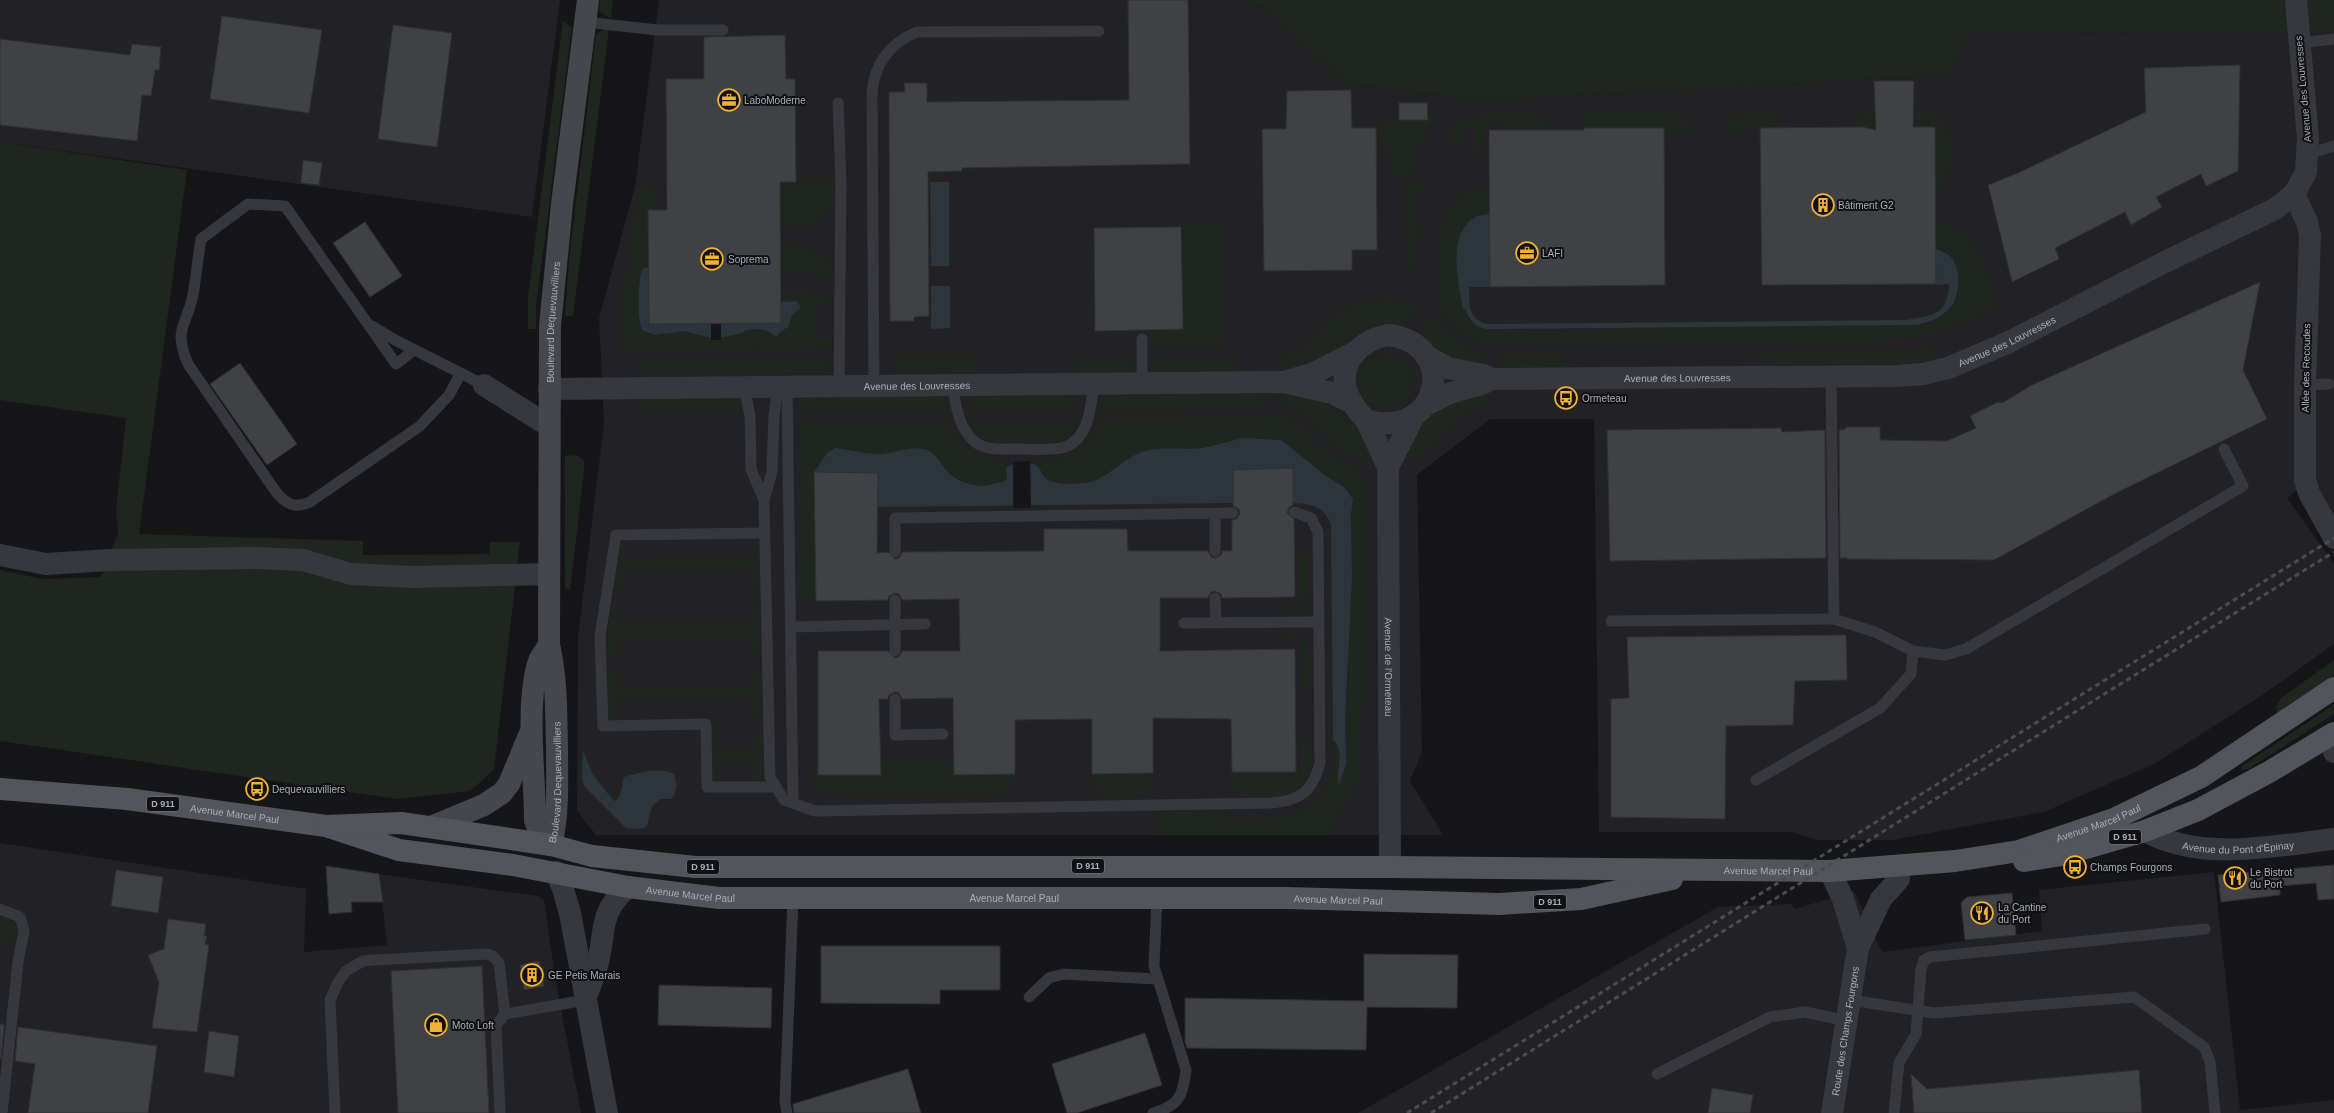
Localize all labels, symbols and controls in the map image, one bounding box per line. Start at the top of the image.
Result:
street label: Avenue des Louvresses [2293,35,2313,143]
office icon: LaboModerne [716,87,742,113]
place label: LaboModerne [744,95,806,106]
building icon: Bâtiment G2 [1810,192,1836,218]
place label: Bâtiment G2 [1838,200,1894,211]
office icon: LAFI [1514,240,1540,266]
office icon: Soprema [699,246,725,272]
place label: LAFI [1542,248,1563,259]
place label: Soprema [728,254,769,265]
street label: Boulevard Dequevauvilliers [544,261,562,383]
street label: Avenue des Louvresses [1956,314,2057,369]
street label: Allée des Recoudes [2300,323,2312,413]
street label: Avenue des Louvresses [1624,372,1731,384]
street label: Avenue des Louvresses [864,379,970,392]
bus stop icon: Ormeteau [1553,385,1579,411]
place label: Ormeteau [1582,393,1626,404]
street label: Avenue de l'Ormeteau [1383,618,1395,717]
street label: Boulevard Dequevauvilliers [546,722,563,844]
bus stop icon: Dequevauvilliers [244,776,270,802]
place label: Dequevauvilliers [272,784,345,795]
road number: D 911 [147,797,179,811]
street label: Avenue Marcel Paul [190,802,280,825]
street label: Avenue Marcel Paul [2055,802,2142,844]
road number: D 911 [2109,830,2141,844]
street label: Avenue du Pont d'Épinay [2181,839,2295,855]
bus stop icon: Champs Fourgons [2062,854,2088,880]
road number: D 911 [1072,859,1104,873]
road number: D 911 [687,860,719,874]
place label: Champs Fourgons [2090,862,2172,873]
street label: Avenue Marcel Paul [1724,865,1813,876]
restaurant icon: Le Bistrot du Port [2222,865,2248,891]
place label: Le Bistrot du Port [2250,867,2292,890]
street label: Avenue Marcel Paul [645,884,735,904]
street label: Avenue Marcel Paul [970,893,1059,904]
street label: Avenue Marcel Paul [1293,893,1383,906]
road number: D 911 [1534,895,1566,909]
restaurant icon: La Cantine du Port [1969,900,1995,926]
place label: La Cantine du Port [1998,902,2047,925]
building icon: GE Petis Marais [519,962,545,988]
street label: Route des Champs Fourgons [1829,966,1861,1096]
place label: GE Petis Marais [548,970,620,981]
shop icon: Moto Loft [423,1012,449,1038]
place label: Moto Loft [452,1020,494,1031]

